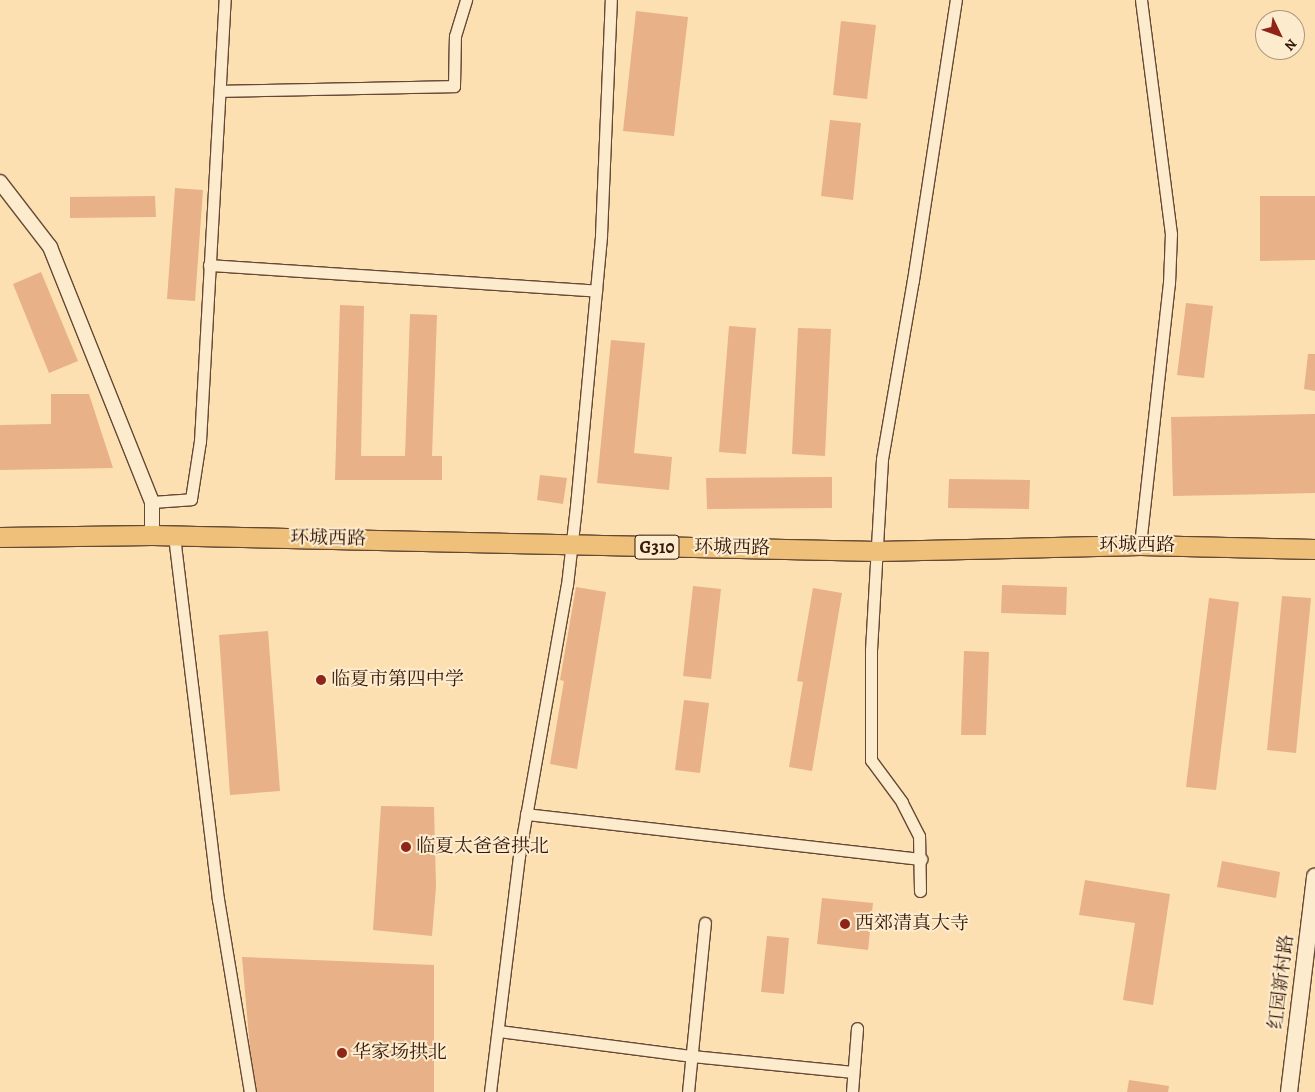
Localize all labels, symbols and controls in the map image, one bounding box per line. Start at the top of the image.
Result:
north arrow [1255,10,1305,60]
text: N [1280,35,1301,55]
street label: 环城西路 [290,527,366,551]
road number: G310 [633,532,681,562]
street label: 环城西路 [1099,535,1175,557]
street label: 环城西路 [694,536,770,560]
place label: 临夏市第四中学 [331,669,464,691]
marker: 临夏市第四中学 [315,674,327,686]
place label: 临夏太爸爸拱北 [416,836,549,858]
marker: 临夏太爸爸拱北 [400,841,412,853]
place label: 西郊清真大寺 [855,913,969,935]
marker: 西郊清真大寺 [839,918,851,930]
street label: 红园新村路 [1265,933,1299,1031]
place label: 华家场拱北 [352,1042,447,1064]
marker: 华家场拱北 [336,1047,348,1059]

